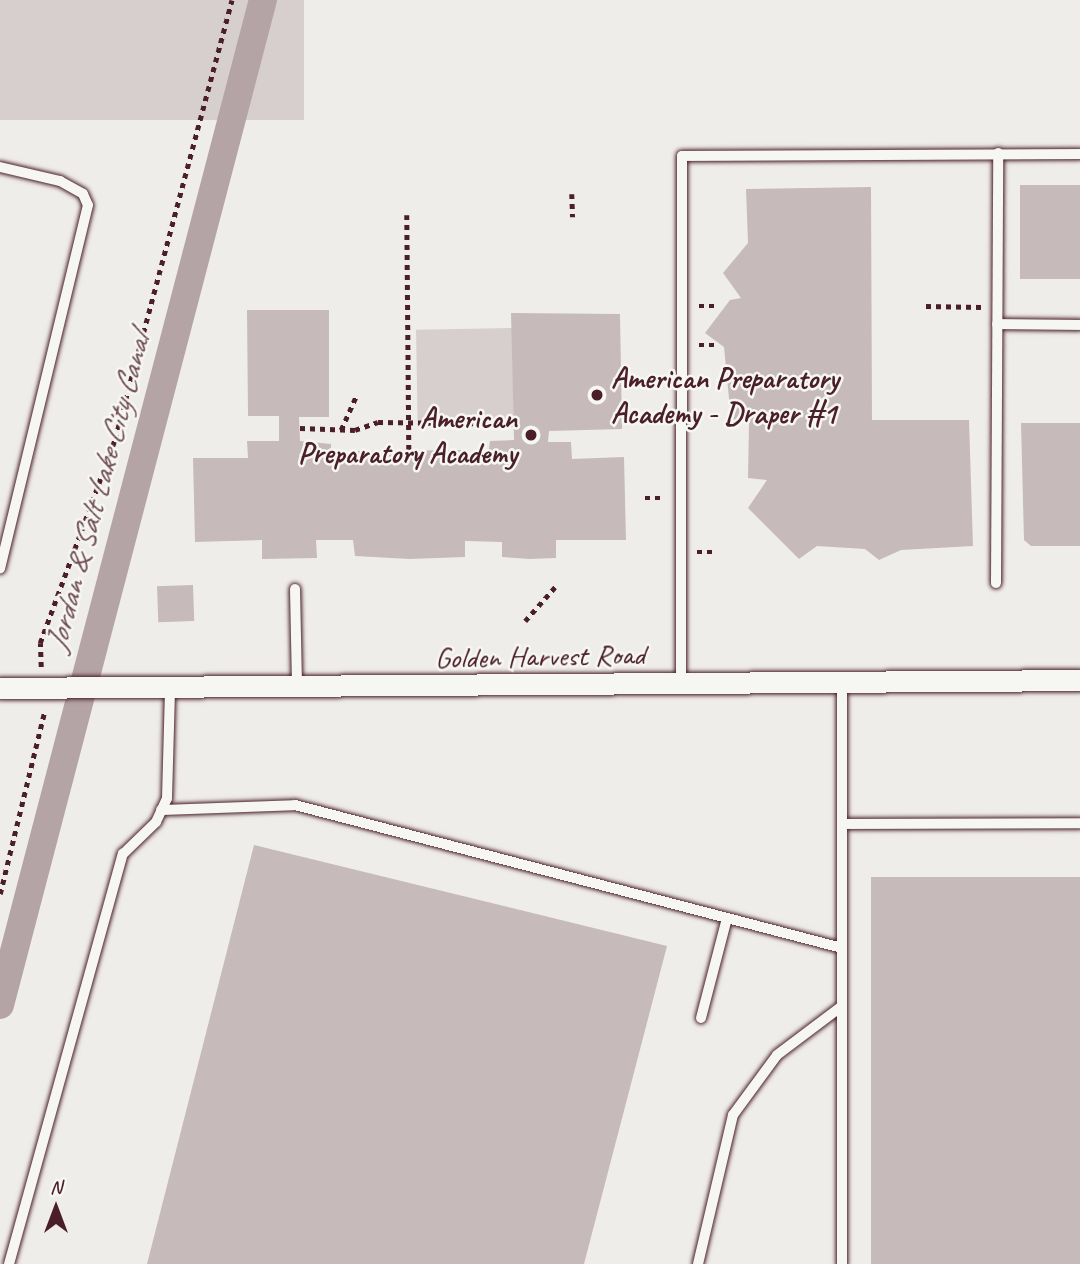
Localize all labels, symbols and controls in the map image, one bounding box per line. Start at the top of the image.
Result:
water label: Jordan & Salt Lake City Canal [37,330,159,656]
place label: American Preparatory Academy - Draper #1 [611,360,839,430]
marker: American Preparatory Academy - Draper #1 [589,387,605,403]
place label: American Preparatory Academy [297,400,517,470]
marker: American Preparatory Academy [523,427,539,443]
street label: Golden Harvest Road [434,636,646,676]
north arrow [21,1173,91,1243]
text: N [50,1175,62,1199]

